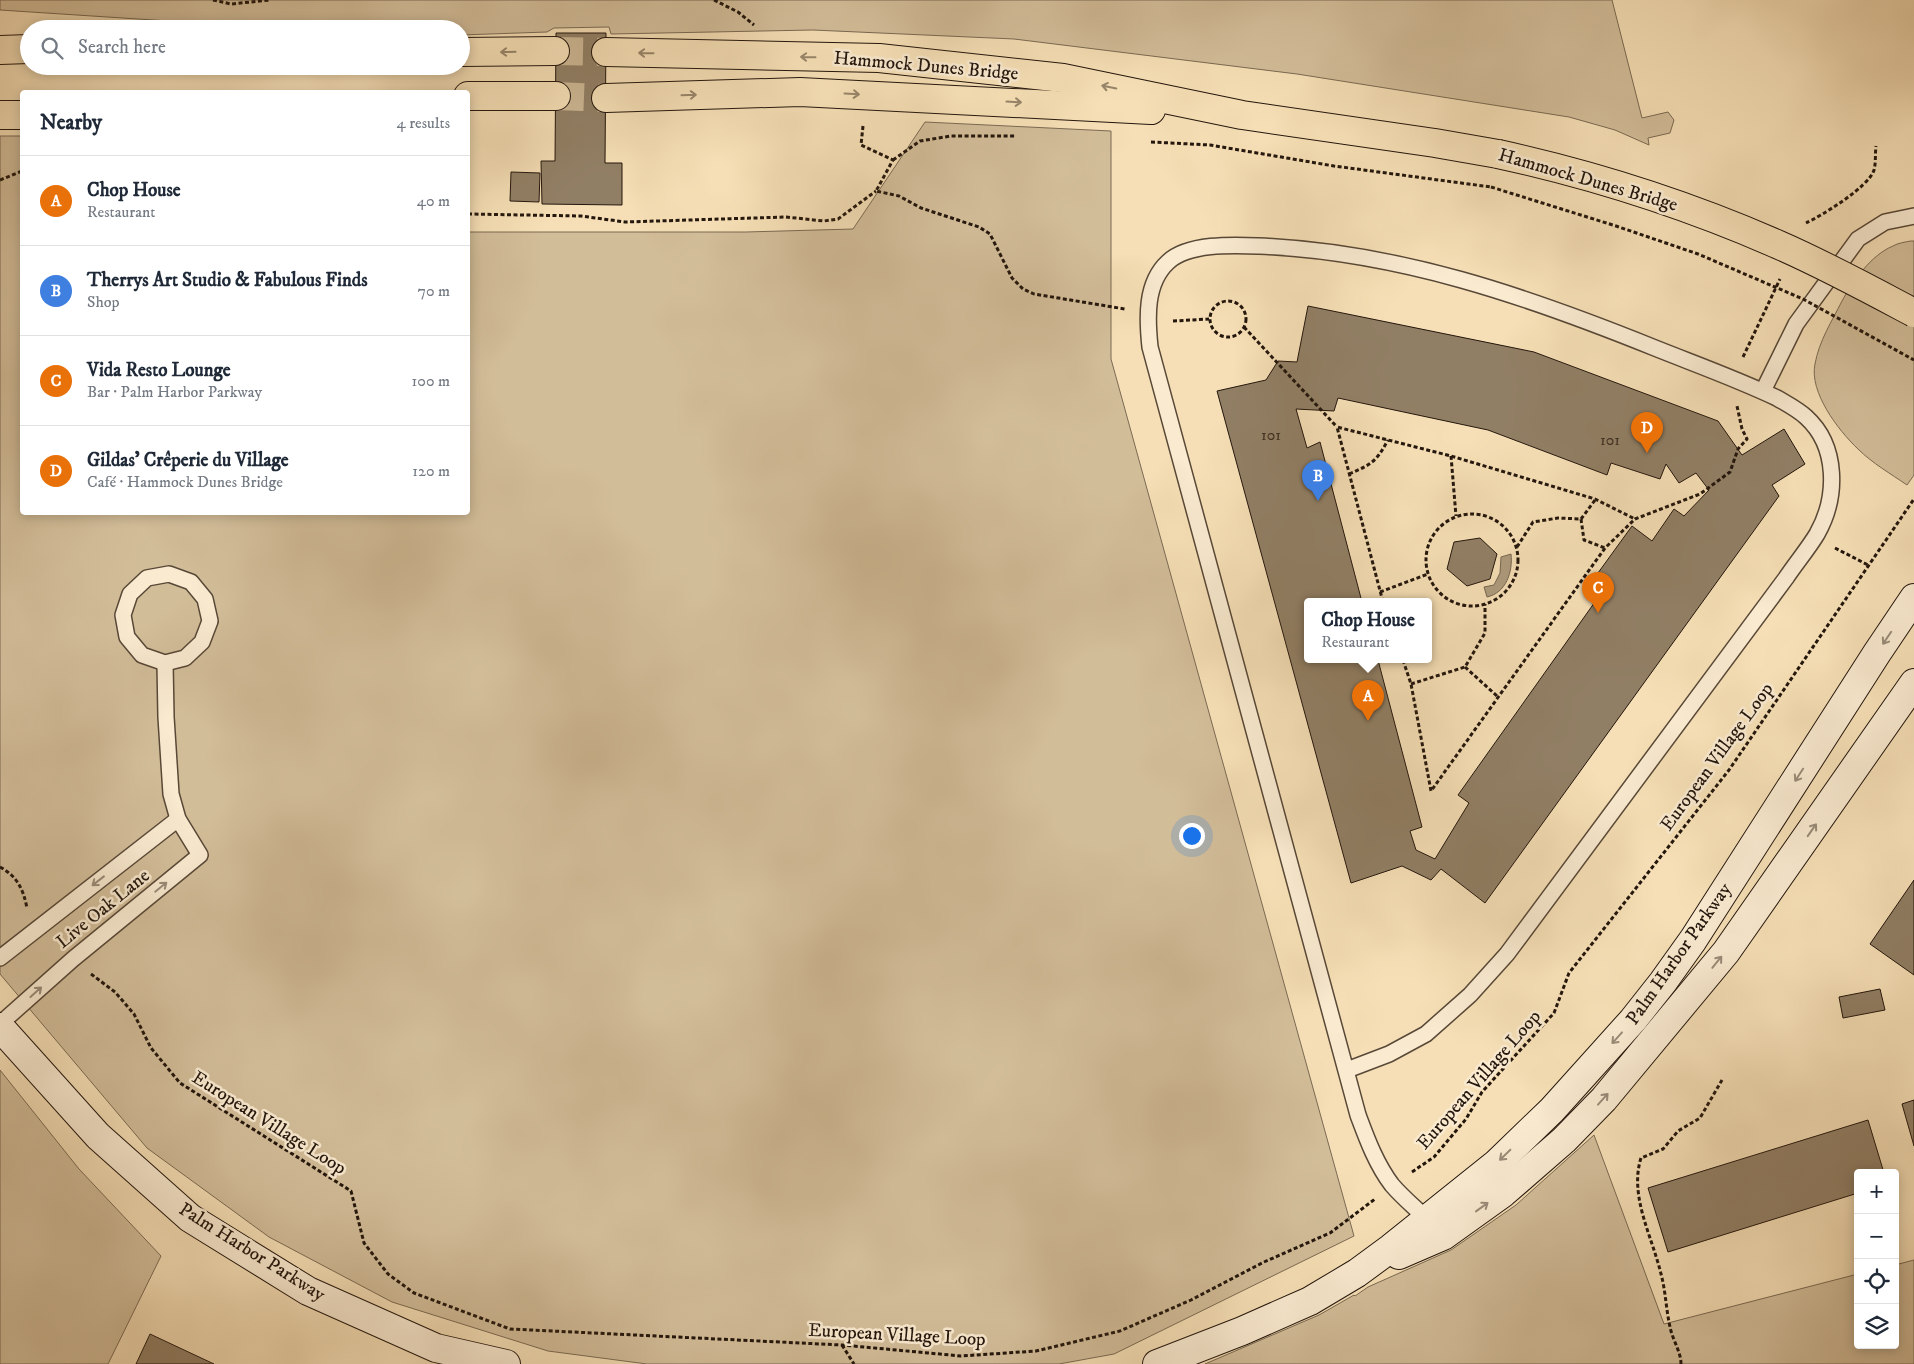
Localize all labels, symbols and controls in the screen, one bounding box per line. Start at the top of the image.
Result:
search box [20,20,470,75]
icon: search [38,34,66,62]
text: Search here [78,36,166,59]
street label: Hammock Dunes Bridge [833,46,1019,86]
one-way arrow [501,47,517,57]
one-way arrow [638,48,654,58]
one-way arrow [801,52,817,61]
one-way arrow [1101,82,1117,92]
one-way arrow [843,89,859,98]
one-way arrow [681,90,697,100]
one-way arrow [1006,98,1022,107]
text: Nearby [40,110,102,136]
text: 4 results [397,113,450,133]
street label: Hammock Dunes Bridge [1496,143,1680,217]
text: Chop House [87,179,181,202]
text: A [51,191,61,211]
text: 40 m [417,191,450,211]
text: Restaurant [87,202,155,222]
text: Therrys Art Studio & Fabulous Finds [87,269,368,292]
text: B [51,281,61,301]
text: 70 m [418,281,450,301]
text: Shop [87,292,120,312]
text: Vida Resto Lounge [87,359,231,382]
text: C [51,371,61,391]
text: 100 m [412,371,450,391]
text: Bar · Palm Harbor Parkway [87,382,262,402]
pin: D [1631,412,1663,453]
house number: 101 [1261,425,1281,445]
house number: 101 [1600,430,1620,450]
text: Gildas' Crêperie du Village [87,449,289,472]
pin: B [1302,460,1334,501]
text: D [50,461,62,481]
text: 120 m [412,461,450,481]
text: Café · Hammock Dunes Bridge [87,472,283,492]
pin: C [1582,572,1614,613]
popup [1304,598,1432,663]
text: Chop House [1321,609,1415,632]
one-way arrow [1882,631,1892,645]
text: Restaurant [1321,632,1389,652]
street label: European Village Loop [1656,678,1778,836]
pin: A [1352,680,1384,721]
one-way arrow [1794,768,1804,782]
your location [1179,823,1205,849]
one-way arrow [1807,823,1817,837]
street label: Live Oak Lane [52,864,154,954]
one-way arrow [92,876,105,887]
street label: Palm Harbor Parkway [1621,878,1737,1029]
one-way arrow [154,882,167,893]
one-way arrow [1712,956,1723,969]
one-way arrow [30,986,43,998]
street label: European Village Loop [1412,1005,1546,1155]
one-way arrow [1612,1031,1623,1044]
street label: European Village Loop [188,1066,350,1180]
one-way arrow [1597,1093,1609,1106]
one-way arrow [1499,1149,1511,1161]
map controls [1854,1169,1899,1349]
button: + [1854,1169,1899,1214]
street label: Palm Harbor Parkway [175,1198,330,1307]
one-way arrow [1475,1202,1489,1212]
button: − [1854,1214,1899,1259]
button: locate [1854,1259,1899,1304]
button: layers [1854,1304,1899,1349]
street label: European Village Loop [808,1319,986,1351]

